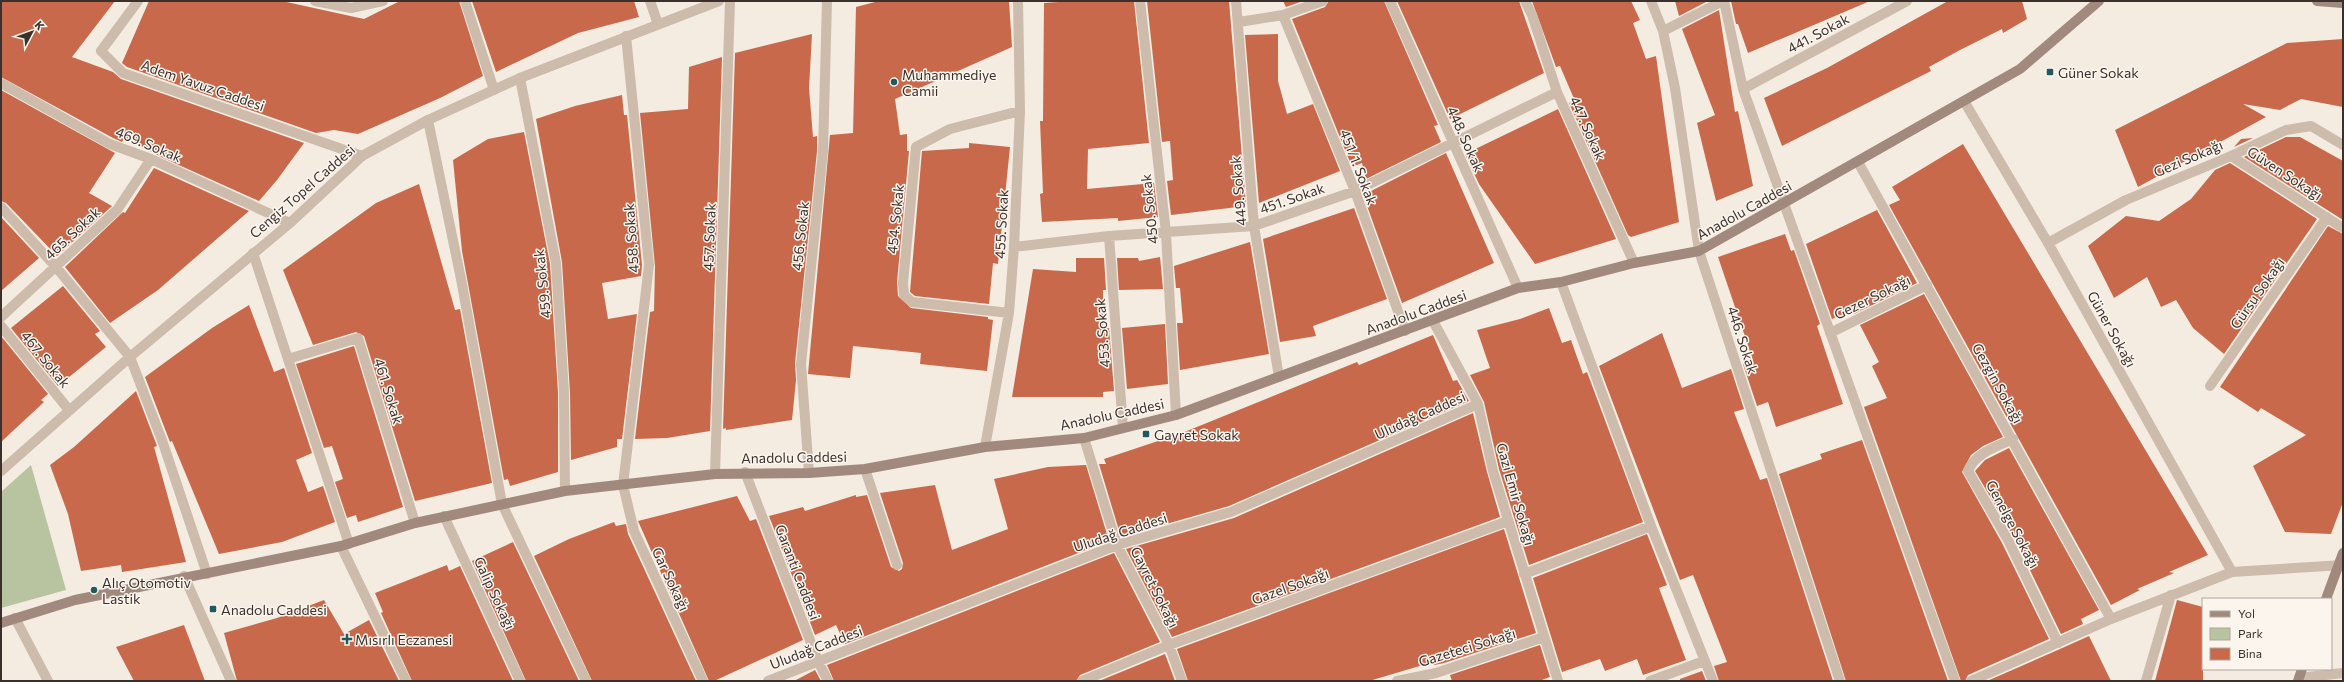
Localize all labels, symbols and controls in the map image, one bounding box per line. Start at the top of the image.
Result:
street label: 441. Sokak [1784,9,1852,56]
north arrow [12,12,52,52]
text: K [32,18,48,33]
street label: Adem Yavuz Caddesi [139,56,267,114]
place label: Güner Sokak [2058,64,2139,81]
place label: Muhammediye Camii [902,66,996,99]
marker: Güner Sokak [2045,67,2055,77]
marker: Muhammediye Camii [889,77,899,87]
street label: 447. Sokak [1566,93,1610,163]
street label: 448. Sokak [1444,104,1488,175]
street label: 469. Sokak [113,122,185,166]
street label: 451/1. Sokak [1337,127,1381,208]
street label: Gezi Sokağı [2151,136,2225,180]
street label: Cengiz Topel Caddesi [246,140,358,242]
street label: Güven Sokağı [2244,143,2326,203]
street label: 449. Sokak [1226,155,1250,227]
street label: 450. Sokak [1137,173,1161,245]
street label: Anadolu Caddesi [1694,177,1794,243]
street label: 451. Sokak [1257,179,1327,217]
street label: 454. Sokak [883,183,907,255]
street label: 455. Sokak [991,189,1011,259]
street label: 456. Sokak [788,200,812,272]
street label: 458. Sokak [620,202,642,273]
street label: 457. Sokak [699,202,719,271]
street label: 465. Sokak [41,203,104,263]
street label: 459. Sokak [530,248,554,320]
street label: Gürsu Sokağı [2226,254,2288,332]
street label: Gezer Sokağı [1831,271,1913,323]
street label: Anadolu Caddesi [1363,286,1469,338]
street label: Güner Sokağı [2084,288,2140,370]
street label: 453. Sokak [1091,297,1113,368]
street label: 446. Sokak [1724,304,1762,376]
street label: 467. Sokak [18,327,74,391]
street label: Gezgin Sokağı [1969,340,2027,426]
street label: 461. Sokak [371,356,407,426]
street label: Uludağ Caddesi [1372,387,1468,443]
street label: Anadolu Caddesi [1058,395,1166,433]
place label: Gayret Sokak [1154,426,1239,443]
marker: Gayret Sokak [1141,429,1151,439]
street label: Gazi Emir Sokağı [1493,441,1539,547]
street label: Anadolu Caddesi [741,448,847,466]
street label: Genelge Sokağı [1983,477,2043,571]
street label: Uludağ Caddesi [1071,509,1169,555]
street label: Garanti Caddesi [772,522,824,622]
street label: Gar Sokağı [649,544,693,614]
street label: Gayret Sokağı [1127,544,1183,630]
street label: Galip Sokağı [471,554,519,632]
street label: Gazel Sokağı [1249,564,1331,608]
place label: Alıç Otomotiv Lastik [102,574,191,607]
marker: Alıç Otomotiv Lastik [89,585,99,595]
legend [2202,598,2332,670]
place label: Anadolu Caddesi [221,601,327,618]
marker: Anadolu Caddesi [208,604,218,614]
text: Yol [2238,606,2255,620]
street label: Uludağ Caddesi [767,622,865,672]
street label: Gazeteci Sokağı [1416,624,1518,670]
text: Park [2238,626,2264,640]
place label: Mısırlı Eczanesi [355,631,452,648]
marker: Mısırlı Eczanesi [342,634,352,644]
text: Bina [2238,646,2262,660]

